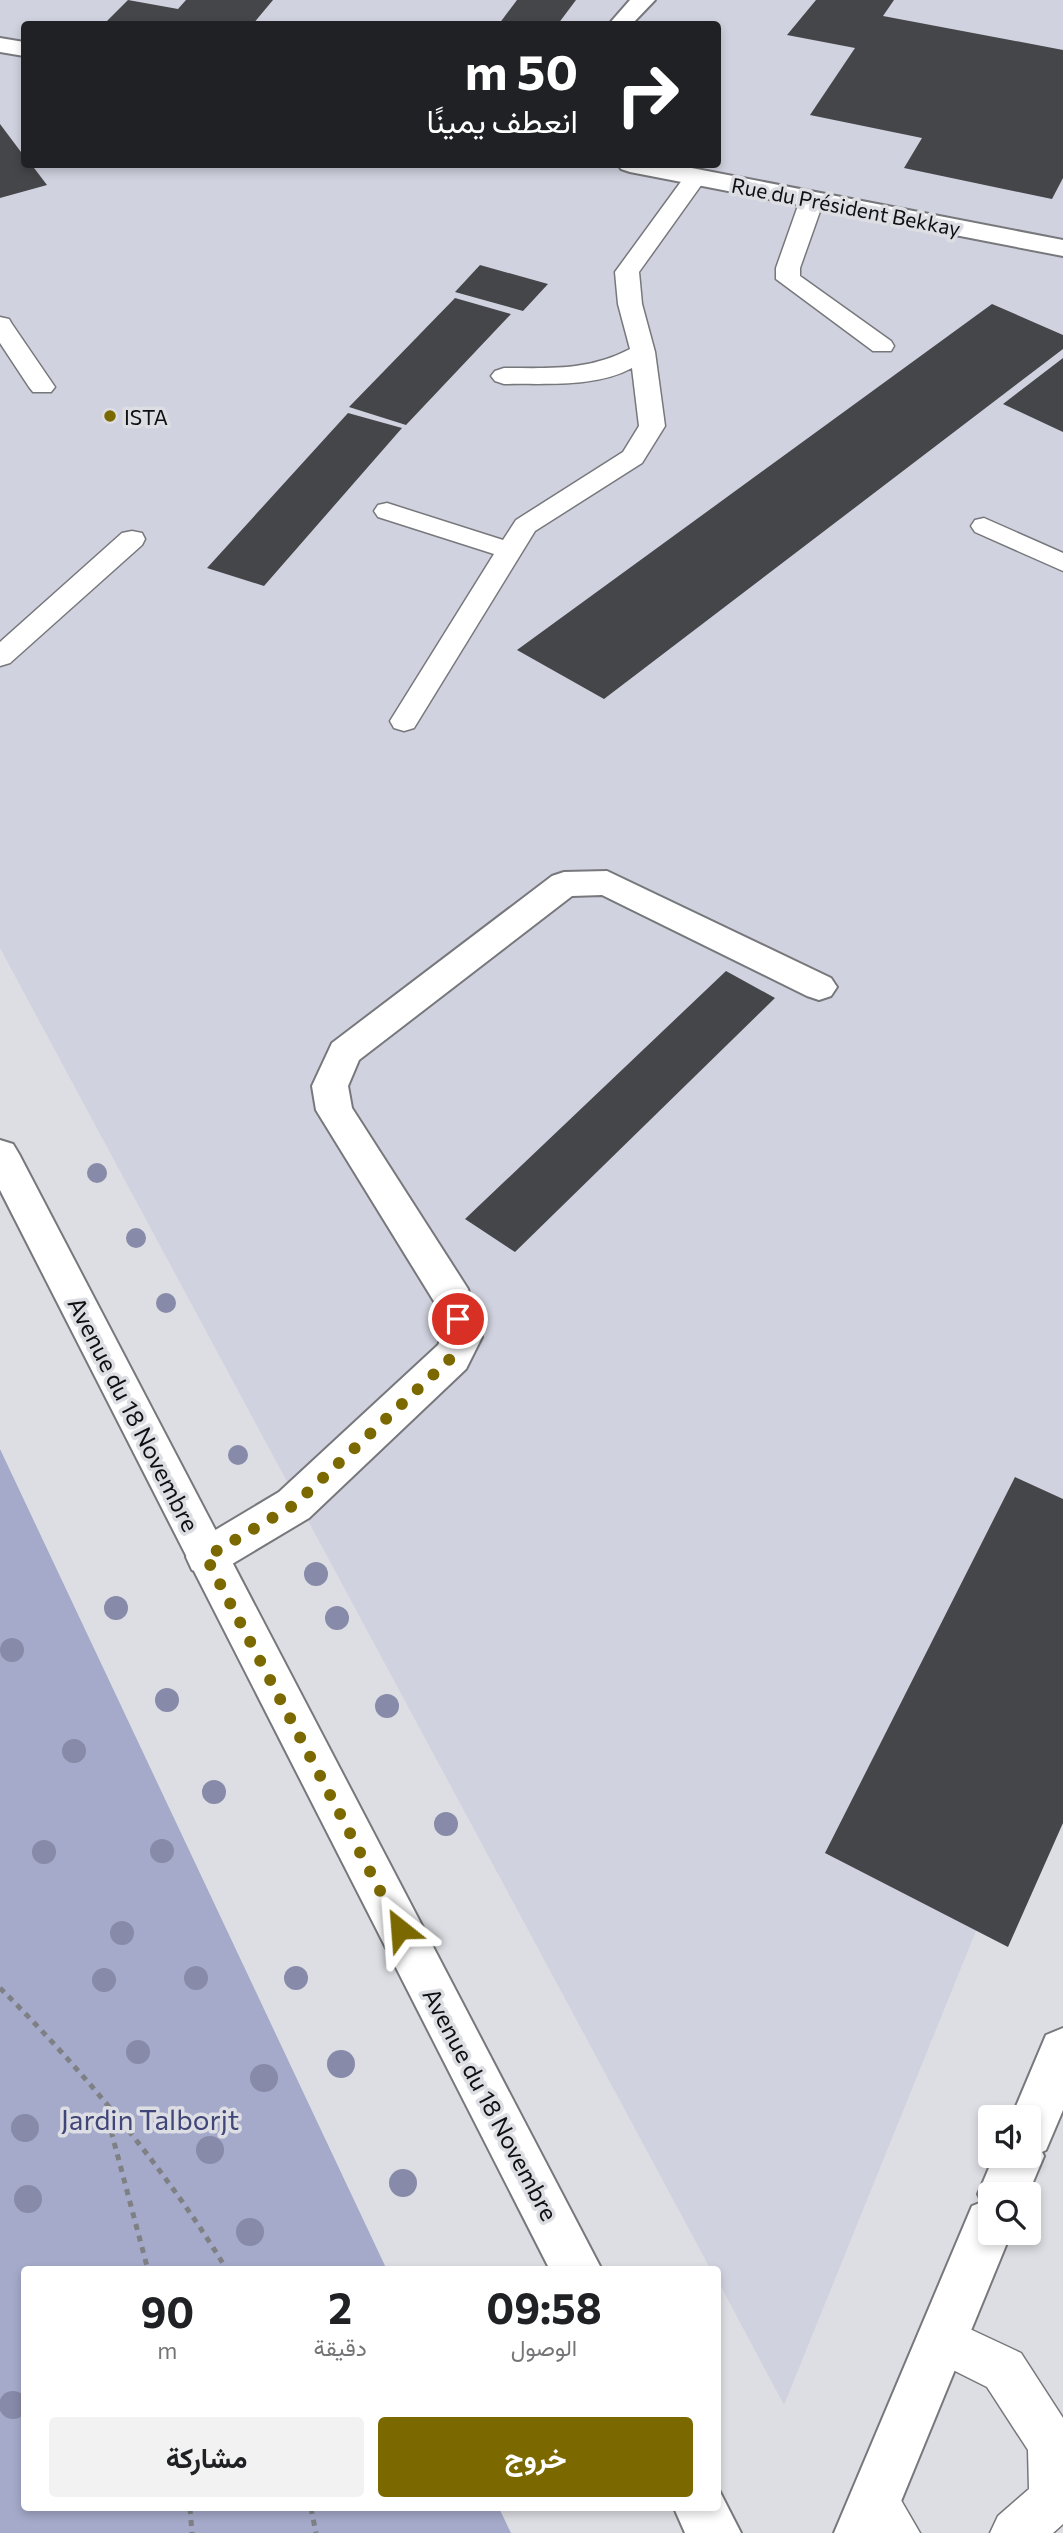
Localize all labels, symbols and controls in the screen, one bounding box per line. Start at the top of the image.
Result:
text: 50 m [465,40,578,100]
icon: right [602,49,693,140]
text: انعطف يمينًا [427,100,578,140]
street label: Rue du Président Bekkay [729,172,963,241]
place label: ISTA [124,404,168,429]
marker: ISTA [102,408,118,424]
pin [428,1289,488,1349]
street label: Avenue du 18 Novembre [62,1292,206,1536]
icon: arrive [439,1300,477,1338]
position arrow [363,1892,437,1966]
street label: Avenue du 18 Novembre [417,1983,565,2225]
park label: Jardin Talborjt [61,2102,239,2136]
map controls [978,2105,1041,2245]
button: sound [978,2105,1041,2168]
button: search [978,2182,1041,2245]
text: 2 [328,2281,352,2333]
text: 09:58 [486,2281,602,2333]
text: 90 [140,2285,194,2337]
text: دقيقة [314,2333,367,2361]
text: الوصول [511,2333,577,2361]
text: m [157,2336,177,2364]
button: مشاركة [49,2417,364,2497]
button: خروج [378,2417,693,2497]

